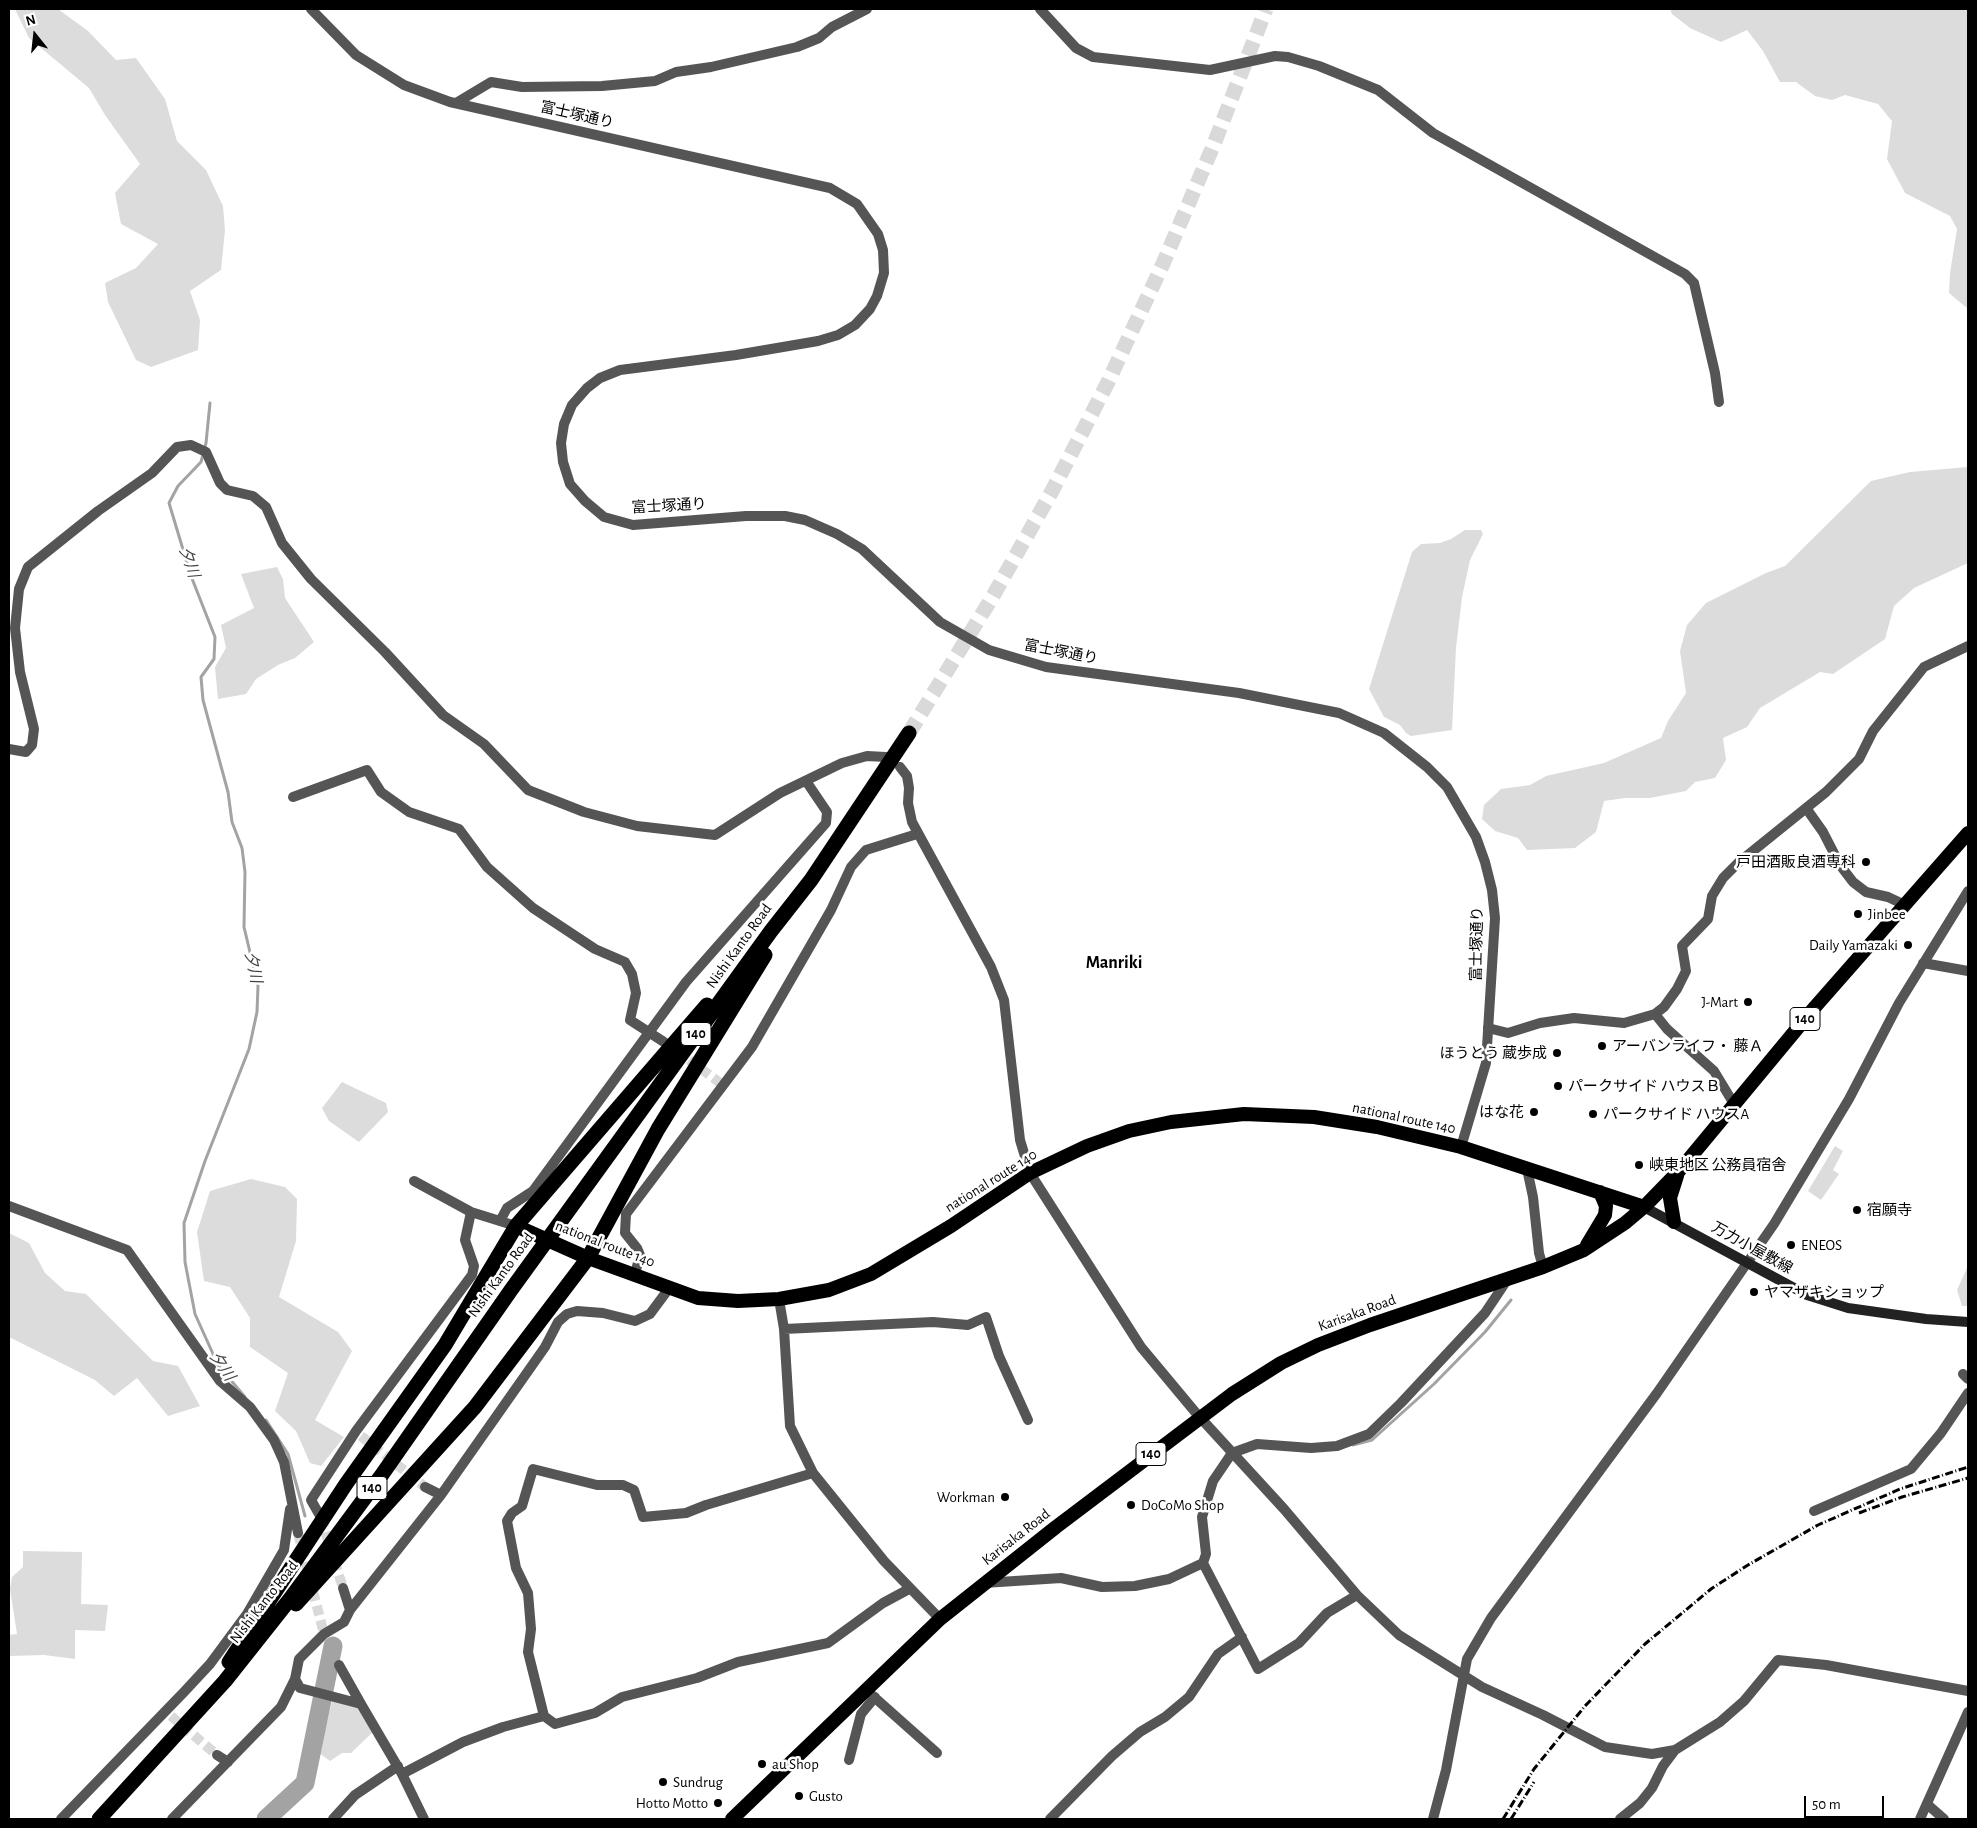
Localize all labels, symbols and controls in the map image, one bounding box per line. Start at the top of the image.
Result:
north arrow [10,10,60,60]
text: N [24,13,37,29]
street label: 富士塚通り [538,98,616,132]
street label: 富士塚通り [631,495,707,517]
water label: 夕川 [175,544,203,580]
street label: 富士塚通り [1022,636,1100,668]
place label: 戸田酒販良酒専科 [1736,853,1856,871]
marker: 戸田酒販良酒専科 [1860,856,1872,868]
street label: Nishi Kanto Road [702,900,776,992]
place label: Jinbee [1868,905,1906,923]
street label: 富士塚通り [1467,906,1487,982]
marker: Jinbee [1852,908,1864,920]
place label: Daily Yamazaki [1809,936,1898,954]
marker: Daily Yamazaki [1902,939,1914,951]
water label: 夕川 [240,949,266,985]
district label: Manriki [1086,952,1142,974]
place label: J-Mart [1702,993,1738,1011]
marker: J-Mart [1742,996,1754,1008]
road number: 140 [1790,1008,1820,1030]
road number: 140 [681,1022,711,1046]
place label: アーバンライフ・ 藤Ａ [1612,1037,1764,1055]
marker: アーバンライフ・ 藤Ａ [1596,1040,1608,1052]
place label: ほうとう 蔵歩成 [1440,1044,1547,1062]
marker: ほうとう 蔵歩成 [1551,1047,1563,1059]
place label: パークサイド ハウスＢ [1568,1077,1720,1095]
marker: パークサイド ハウスＢ [1552,1080,1564,1092]
street label: national route 140 [1351,1098,1457,1138]
place label: はな花 [1479,1103,1524,1121]
place label: パークサイド ハウスA [1603,1105,1749,1123]
marker: はな花 [1528,1106,1540,1118]
marker: パークサイド ハウスA [1587,1108,1599,1120]
street label: national route 140 [942,1145,1040,1217]
place label: 峡東地区 公務員宿舎 [1649,1156,1786,1174]
marker: 峡東地区 公務員宿舎 [1633,1159,1645,1171]
place label: 宿願寺 [1867,1201,1912,1219]
marker: 宿願寺 [1851,1204,1863,1216]
street label: national route 140 [553,1217,657,1271]
street label: 万力小屋敷線 [1708,1218,1796,1278]
street label: Nishi Kanto Road [464,1229,538,1321]
place label: ENEOS [1801,1236,1842,1254]
marker: ENEOS [1785,1239,1797,1251]
place label: ヤマザキショップ [1764,1283,1884,1301]
marker: ヤマザキショップ [1748,1286,1760,1298]
street label: Karisaka Road [1316,1291,1398,1335]
water label: 夕川 [205,1347,239,1385]
road number: 140 [1136,1442,1166,1466]
road number: 140 [357,1476,387,1500]
place label: Workman [937,1488,995,1506]
marker: Workman [999,1491,1011,1503]
place label: DoCoMo Shop [1141,1496,1224,1514]
marker: DoCoMo Shop [1125,1499,1137,1511]
street label: Karisaka Road [978,1505,1054,1569]
street label: Nishi Kanto Road [226,1557,302,1647]
place label: au Shop [772,1755,819,1773]
marker: au Shop [756,1758,768,1770]
place label: Sundrug [673,1773,723,1791]
marker: Sundrug [657,1776,669,1788]
scale bar [1807,1786,1887,1818]
place label: Gusto [809,1787,843,1805]
marker: Gusto [793,1790,805,1802]
place label: Hotto Motto [636,1794,708,1812]
marker: Hotto Motto [712,1797,724,1809]
text: 50 m [1812,1797,1841,1812]

